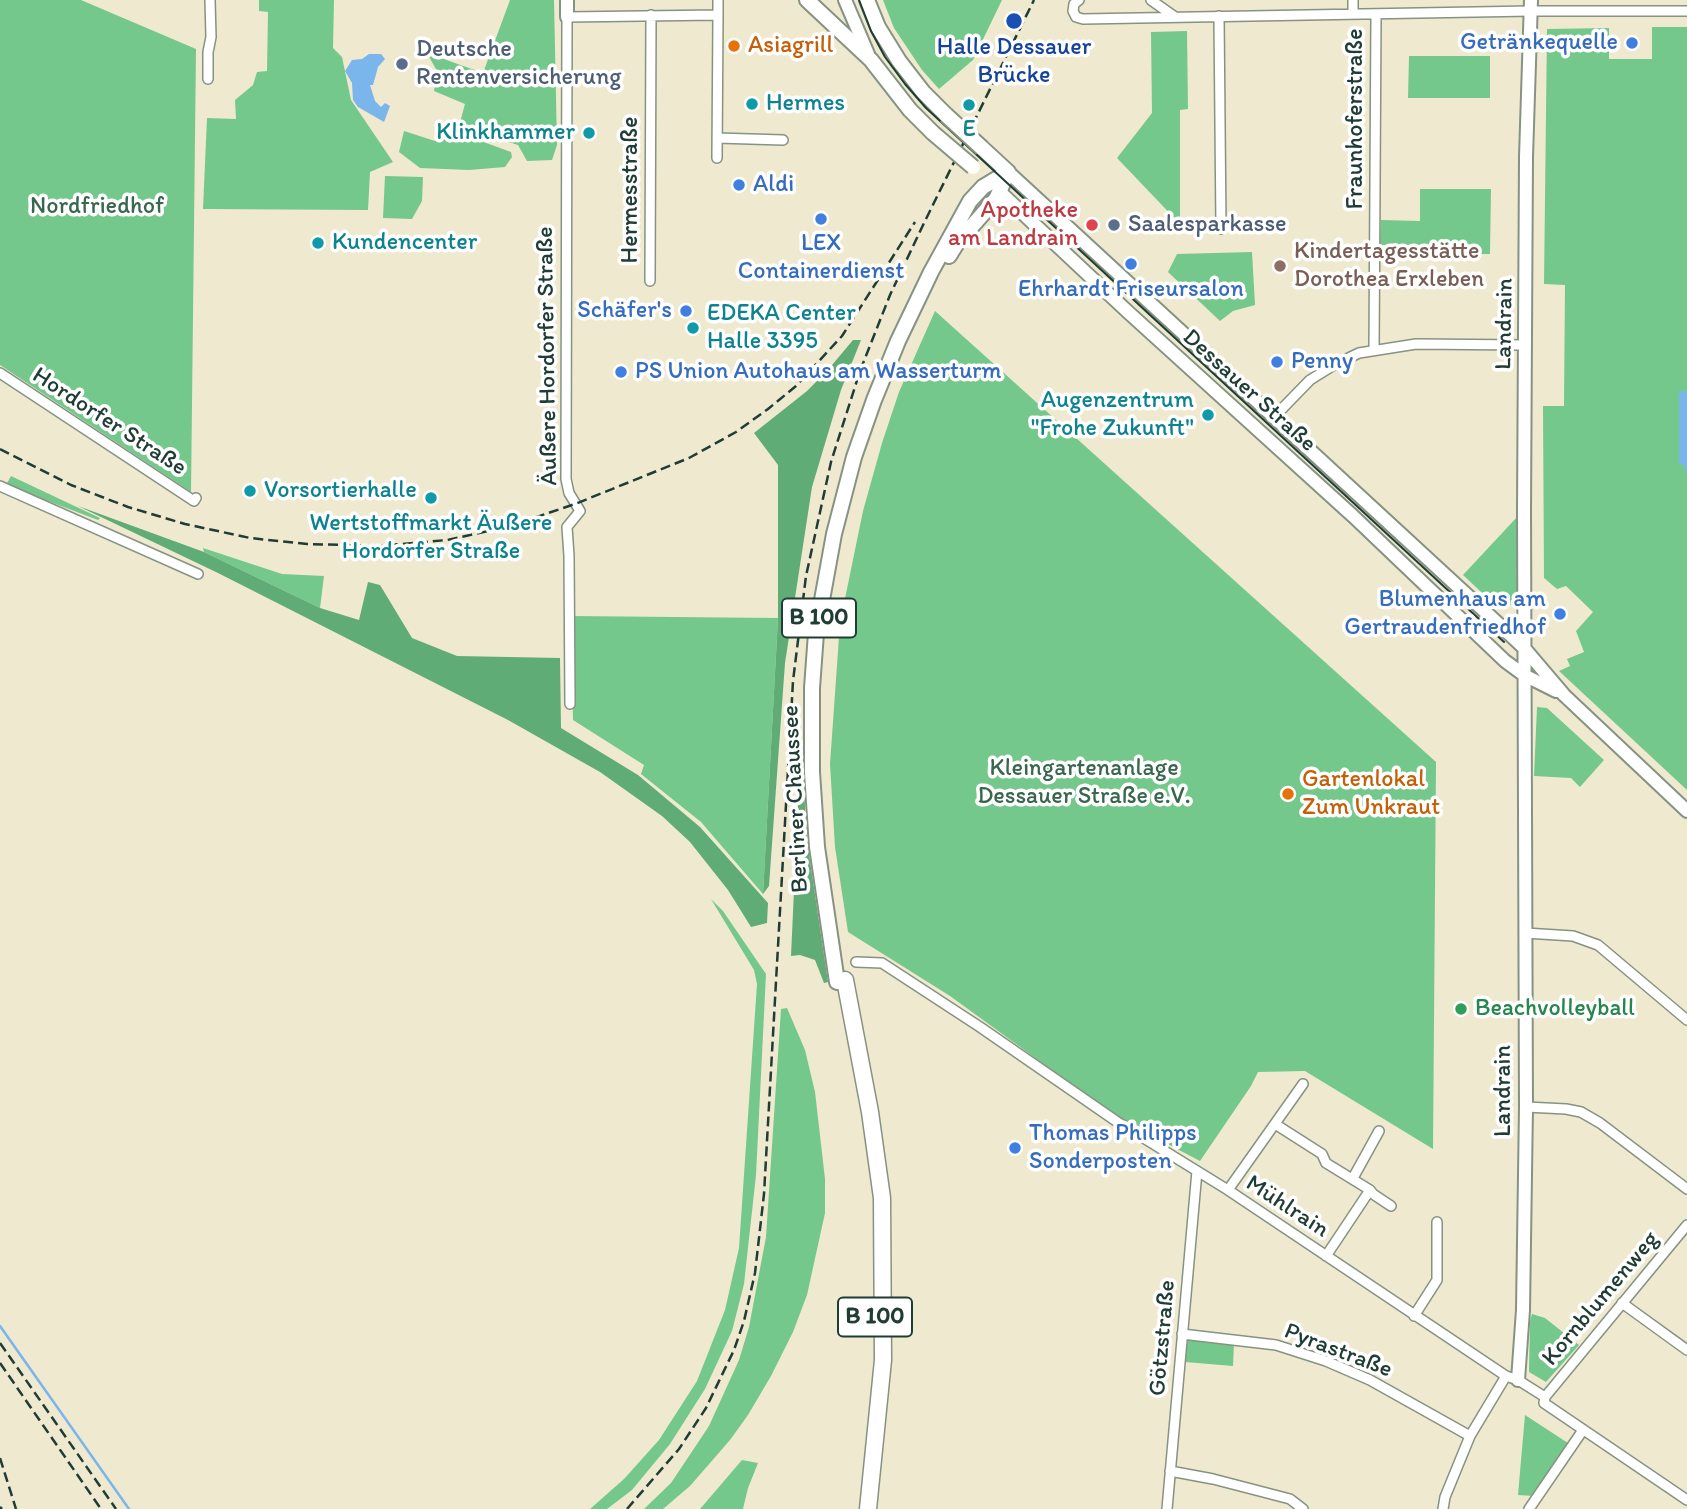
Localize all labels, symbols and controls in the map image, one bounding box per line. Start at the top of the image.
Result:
marker: Halle Dessauer Brücke [1004,11,1024,31]
street label: Fraunhoferstraße [1342,29,1370,209]
place label: Getränkequelle [1460,29,1618,57]
place label: Asiagrill [748,32,833,60]
place label: Halle Dessauer Brücke [937,34,1091,90]
marker: Getränkequelle [1624,35,1640,51]
place label: Deutsche Rentenversicherung [416,36,622,92]
marker: Asiagrill [726,38,742,54]
marker: Deutsche Rentenversicherung [394,56,410,72]
place label: Hermes [766,90,845,118]
marker: Hermes [744,96,760,112]
marker: E [961,97,977,113]
place label: E [962,116,976,144]
street label: Hermesstraße [617,117,645,263]
place label: Klinkhammer [436,119,575,147]
marker: Klinkhammer [581,125,597,141]
place label: Aldi [753,171,794,199]
marker: Aldi [731,177,747,193]
park label: Nordfriedhof [30,193,164,221]
place label: Apotheke am Landrain [948,197,1078,253]
marker: LEX Containerdienst [813,211,829,227]
place label: Saalesparkasse [1128,211,1287,239]
marker: Apotheke am Landrain [1084,217,1100,233]
marker: Saalesparkasse [1106,217,1122,233]
street label: Äußere Hordorfer Straße [531,226,565,486]
place label: Kundencenter [332,229,477,257]
place label: LEX Containerdienst [738,230,904,286]
marker: Kundencenter [310,235,326,251]
place label: Kindertagesstätte Dorothea Erxleben [1294,238,1484,294]
marker: Ehrhardt Friseursalon [1123,256,1139,272]
marker: Kindertagesstätte Dorothea Erxleben [1272,258,1288,274]
place label: Ehrhardt Friseursalon [1018,276,1244,304]
street label: Landrain [1490,278,1520,370]
place label: Schäfer's [577,297,672,325]
place label: EDEKA Center Halle 3395 [707,300,856,356]
marker: Schäfer's [678,303,694,319]
marker: EDEKA Center Halle 3395 [685,320,701,336]
street label: Dessauer Straße [1176,323,1322,459]
place label: Penny [1291,348,1353,376]
marker: Penny [1269,354,1285,370]
place label: PS Union Autohaus am Wasserturm [635,358,1002,386]
street label: Hordorfer Straße [26,361,192,483]
marker: PS Union Autohaus am Wasserturm [613,364,629,380]
place label: Augenzentrum "Frohe Zukunft" [1031,387,1194,443]
marker: Augenzentrum "Frohe Zukunft" [1200,407,1216,423]
place label: Vorsortierhalle [264,477,417,505]
marker: Vorsortierhalle [242,483,258,499]
marker: Wertstoffmarkt Äußere Hordorfer Straße [423,490,439,506]
place label: Wertstoffmarkt Äußere Hordorfer Straße [310,510,552,566]
place label: Blumenhaus am Gertraudenfriedhof [1344,586,1546,642]
road number: B 100 [782,598,856,638]
marker: Blumenhaus am Gertraudenfriedhof [1552,606,1568,622]
street label: Berliner Chaussee [777,704,815,894]
park label: Kleingartenanlage Dessauer Straße e.V. [977,755,1191,811]
place label: Gartenlokal Zum Unkraut [1302,766,1440,822]
marker: Gartenlokal Zum Unkraut [1280,786,1296,802]
place label: Beachvolleyball [1475,995,1635,1023]
marker: Beachvolleyball [1453,1001,1469,1017]
street label: Landrain [1490,1045,1518,1137]
place label: Thomas Philipps Sonderposten [1029,1120,1197,1176]
marker: Thomas Philipps Sonderposten [1007,1140,1023,1156]
street label: Mühlrain [1240,1169,1334,1245]
street label: Kornblumenweg [1536,1226,1666,1372]
street label: Götzstraße [1144,1279,1182,1397]
road number: B 100 [838,1298,912,1336]
street label: Pyrastraße [1280,1317,1396,1385]

